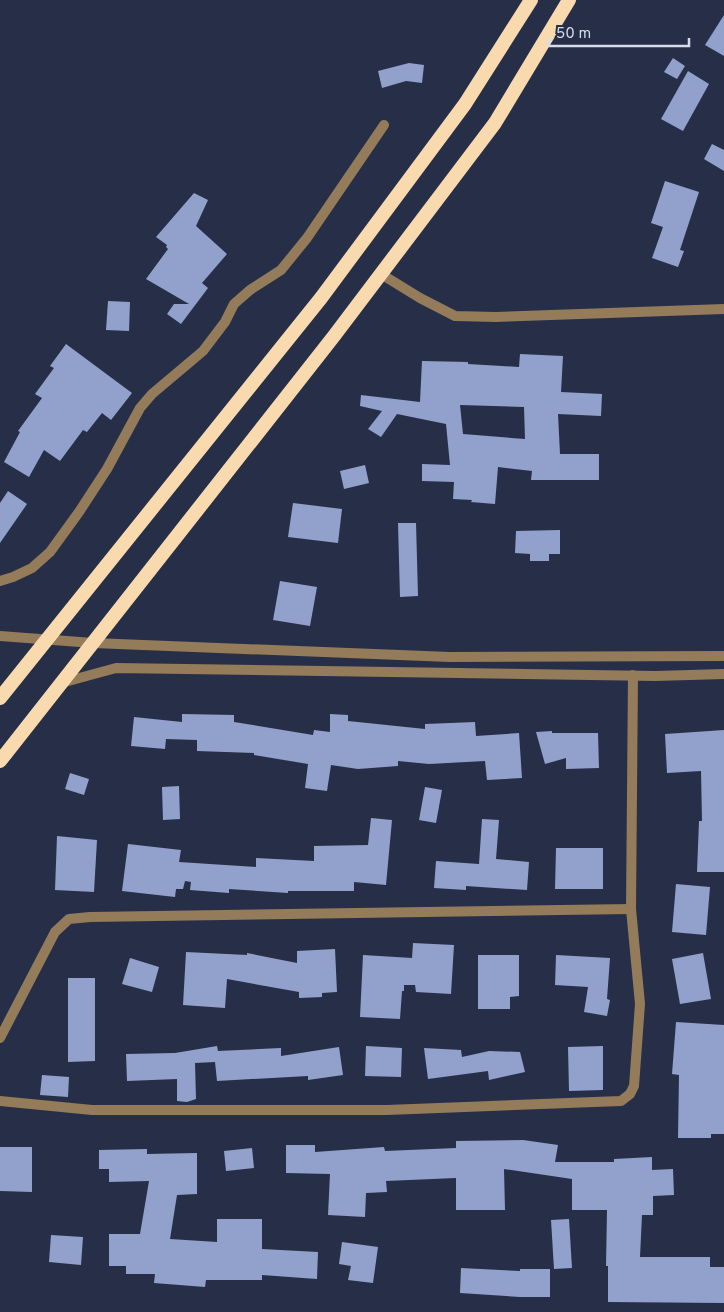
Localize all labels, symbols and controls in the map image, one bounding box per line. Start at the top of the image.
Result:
scale bar [549,15,689,47]
text: 50 m [556,25,591,44]

